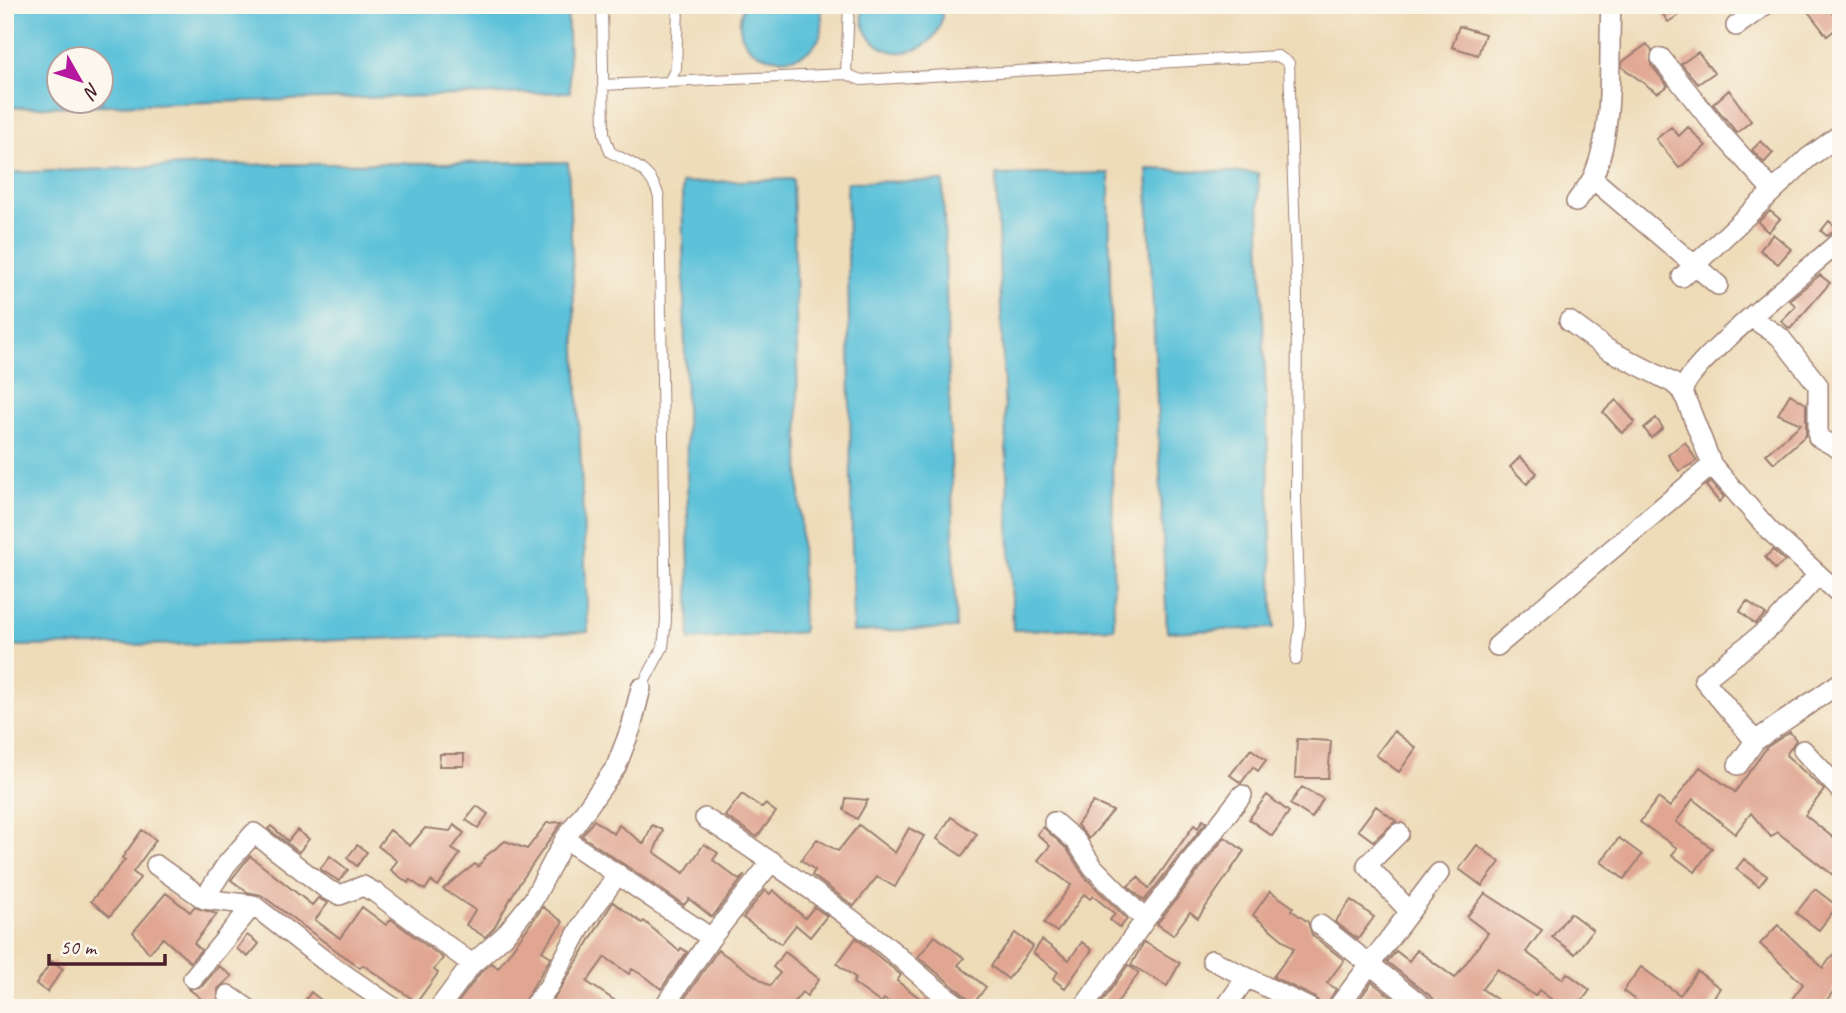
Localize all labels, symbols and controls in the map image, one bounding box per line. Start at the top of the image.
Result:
north arrow [46,46,116,116]
text: N [77,78,105,105]
scale bar [49,922,164,966]
text: 50 m [60,934,98,960]

